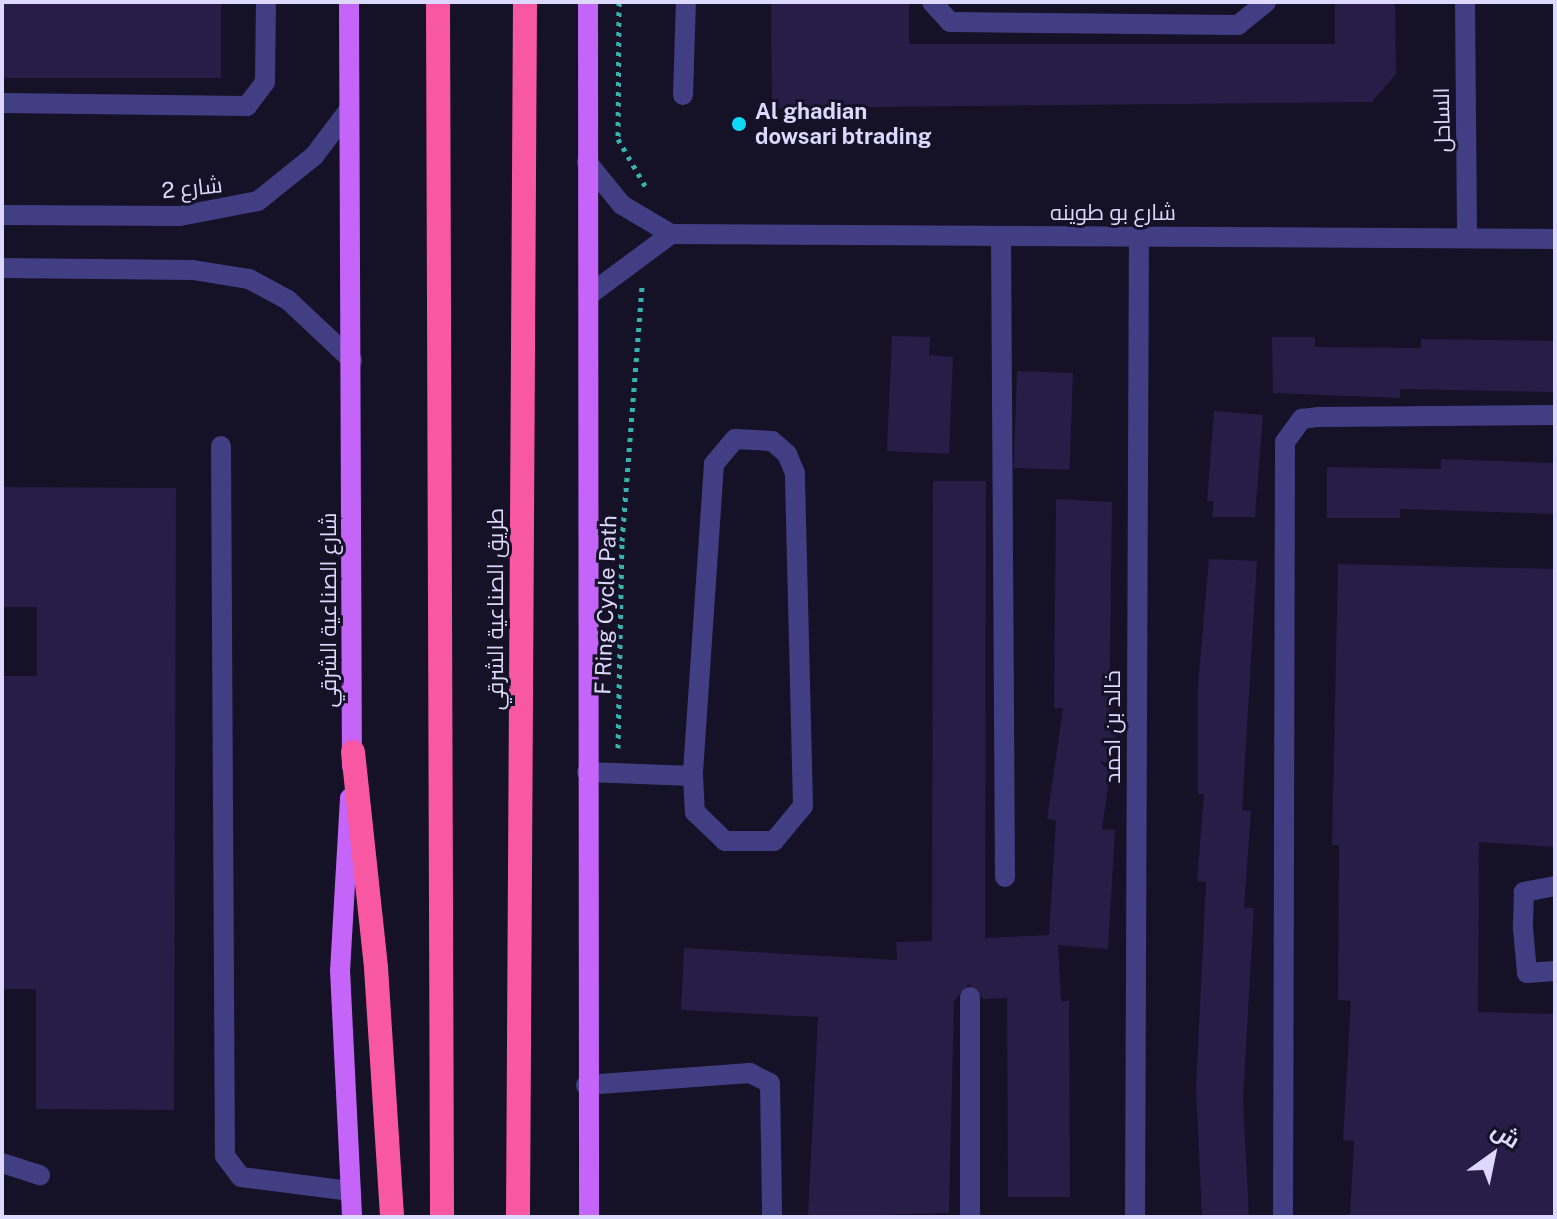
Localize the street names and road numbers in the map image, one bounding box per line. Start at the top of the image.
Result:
street label: الساحل [1428,87,1456,153]
street label: شارع 2 [160,172,224,204]
street label: شارع بو طوينه [1050,200,1176,226]
street label: طريق الصناعية الشرقي [483,508,509,710]
street label: شارع الصناعية الشرقي [316,513,342,707]
street label: F Ring Cycle Path [590,515,622,695]
street label: خالد بن احمد [1100,670,1126,784]

